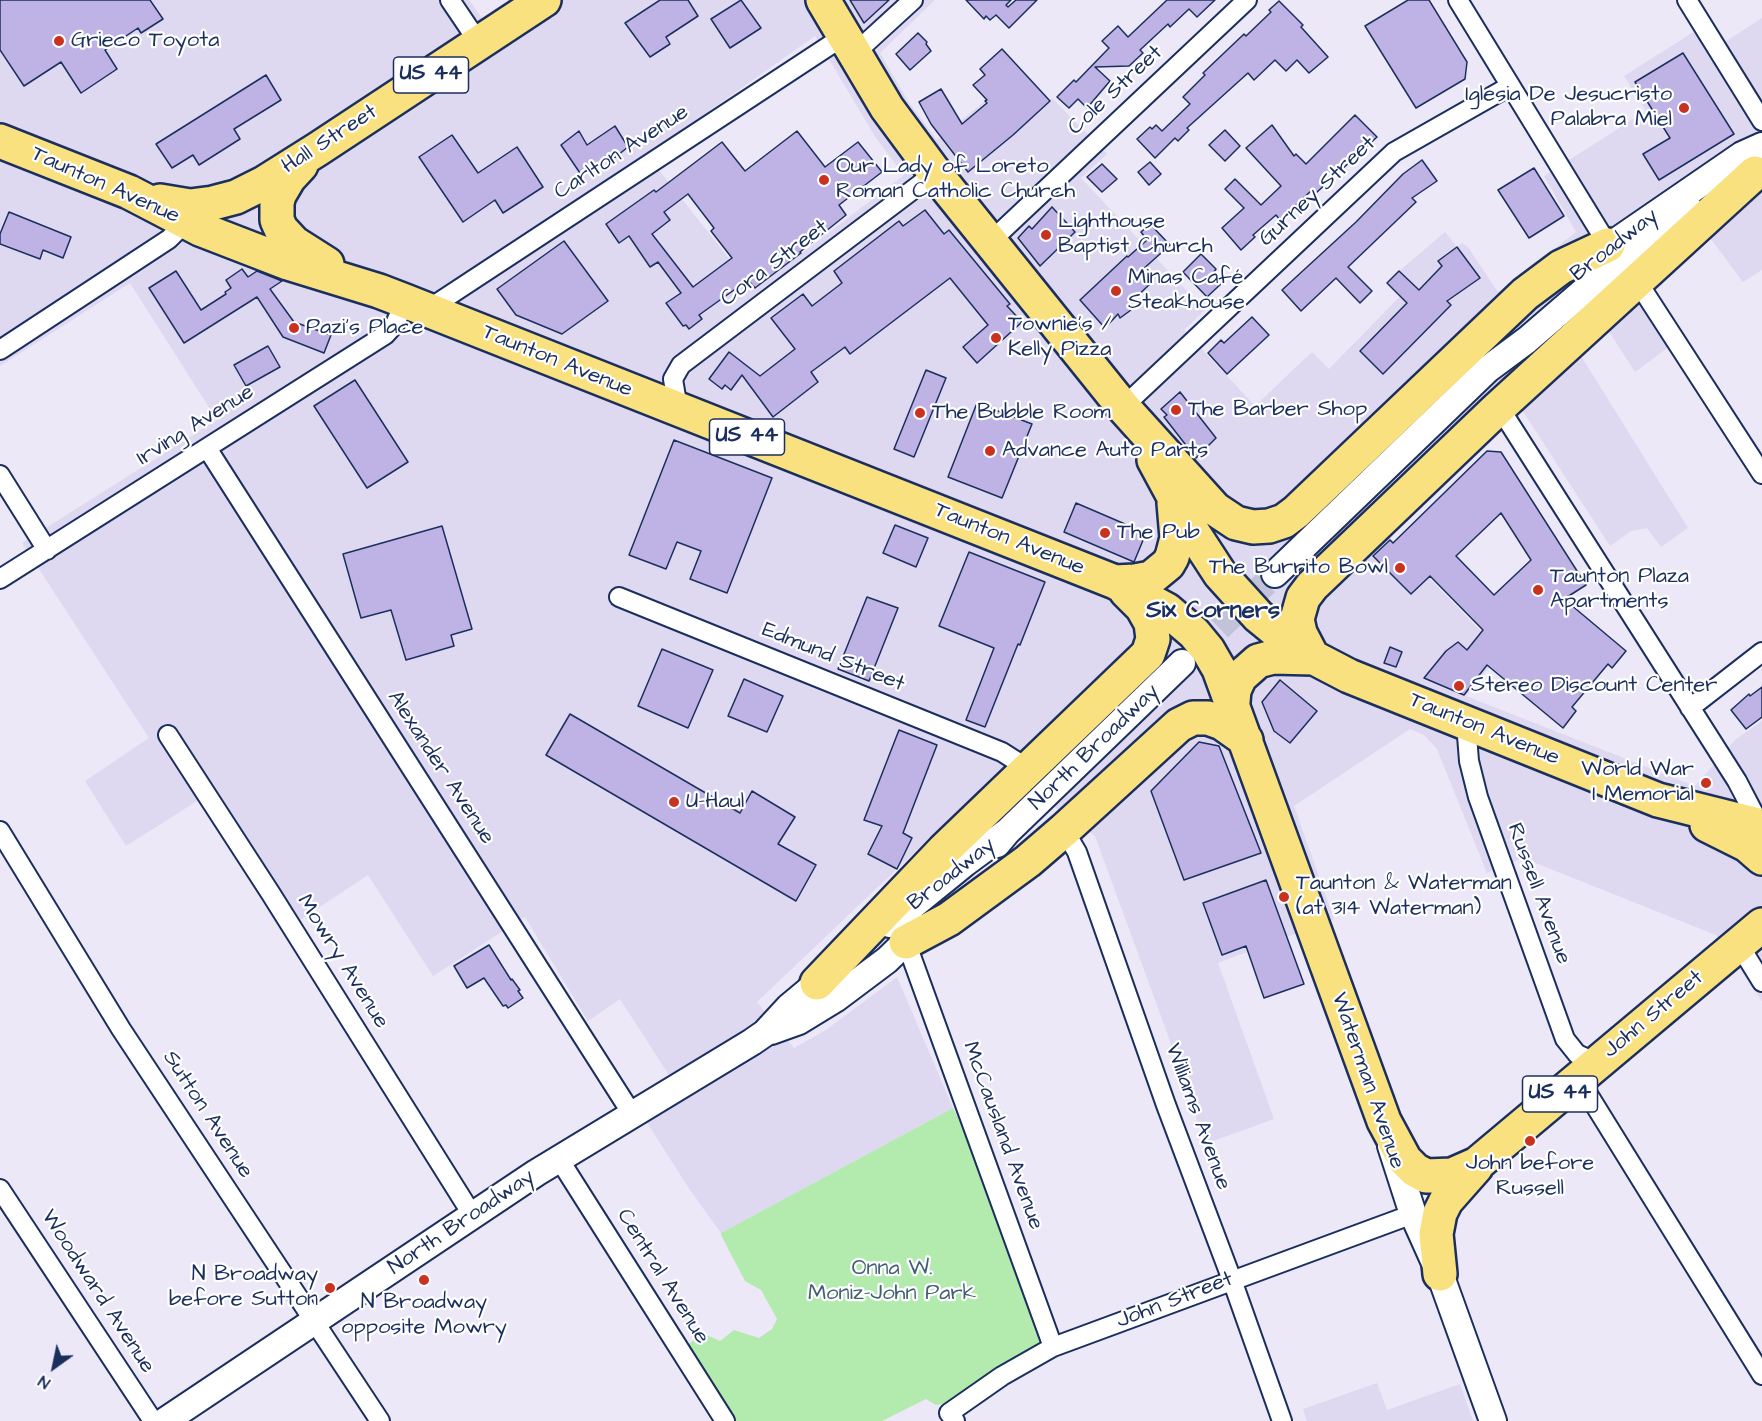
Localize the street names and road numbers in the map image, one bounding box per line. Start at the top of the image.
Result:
street label: Cole Street [1063,40,1169,142]
road number: US 44 [394,57,468,93]
street label: Hall Street [277,99,383,181]
street label: Carlton Avenue [550,100,694,206]
street label: Gurney Street [1254,131,1382,253]
street label: Taunton Avenue [27,141,183,231]
street label: Broadway [1566,204,1664,288]
street label: Cora Street [716,215,834,313]
street label: Taunton Avenue [478,320,636,404]
street label: Irving Avenue [133,380,259,472]
road number: US 44 [710,419,784,455]
street label: Taunton Avenue [930,498,1088,582]
street label: Edmund Street [758,617,908,699]
street label: North Broadway [1024,679,1166,817]
street label: Alexander Avenue [381,686,499,850]
street label: Taunton Avenue [1405,688,1563,772]
street label: Russell Avenue [1500,820,1576,968]
street label: Broadway [903,833,1001,917]
street label: Mowry Avenue [290,890,394,1034]
street label: John Street [1599,965,1709,1065]
street label: Waterman Avenue [1324,990,1410,1172]
street label: McCausland Avenue [956,1038,1048,1234]
street label: Williams Avenue [1158,1040,1236,1194]
street label: Sutton Avenue [156,1046,258,1184]
road number: US 44 [1522,1076,1598,1112]
street label: North Broadway [384,1164,540,1282]
street label: Woodward Avenue [34,1205,160,1379]
street label: Central Avenue [610,1205,714,1349]
street label: John Street [1113,1267,1237,1335]

